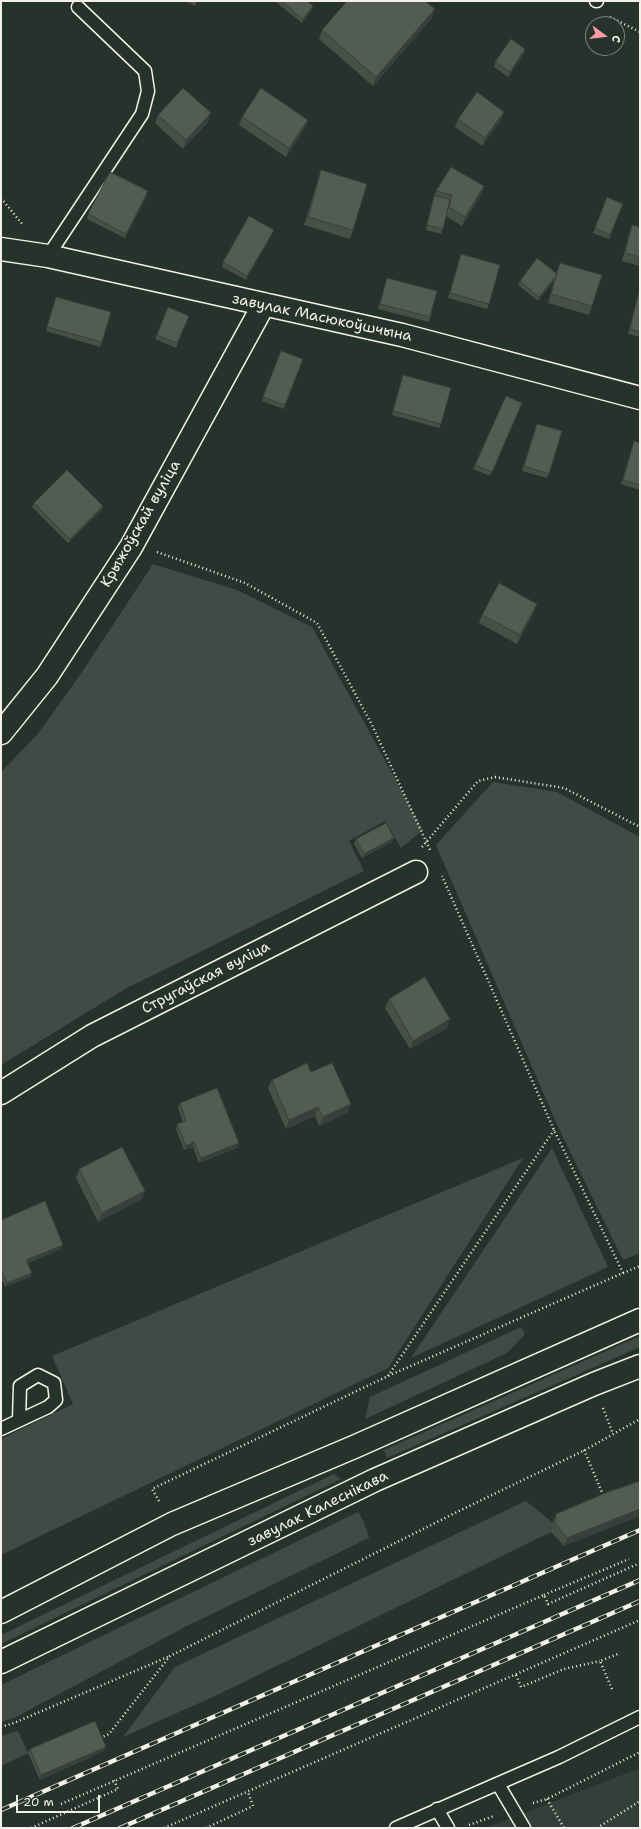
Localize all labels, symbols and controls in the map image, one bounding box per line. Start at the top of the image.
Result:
north arrow [585,16,625,56]
text: С [608,34,624,44]
street label: завулак Масюкоўшчына [230,290,414,346]
street label: Крыжоўскай вуліца [97,457,185,591]
street label: Стругаўская вуліца [139,938,273,1018]
street label: завулак Калеснікава [245,1467,391,1551]
scale bar [18,1787,102,1813]
text: 20 m [23,1794,54,1810]

